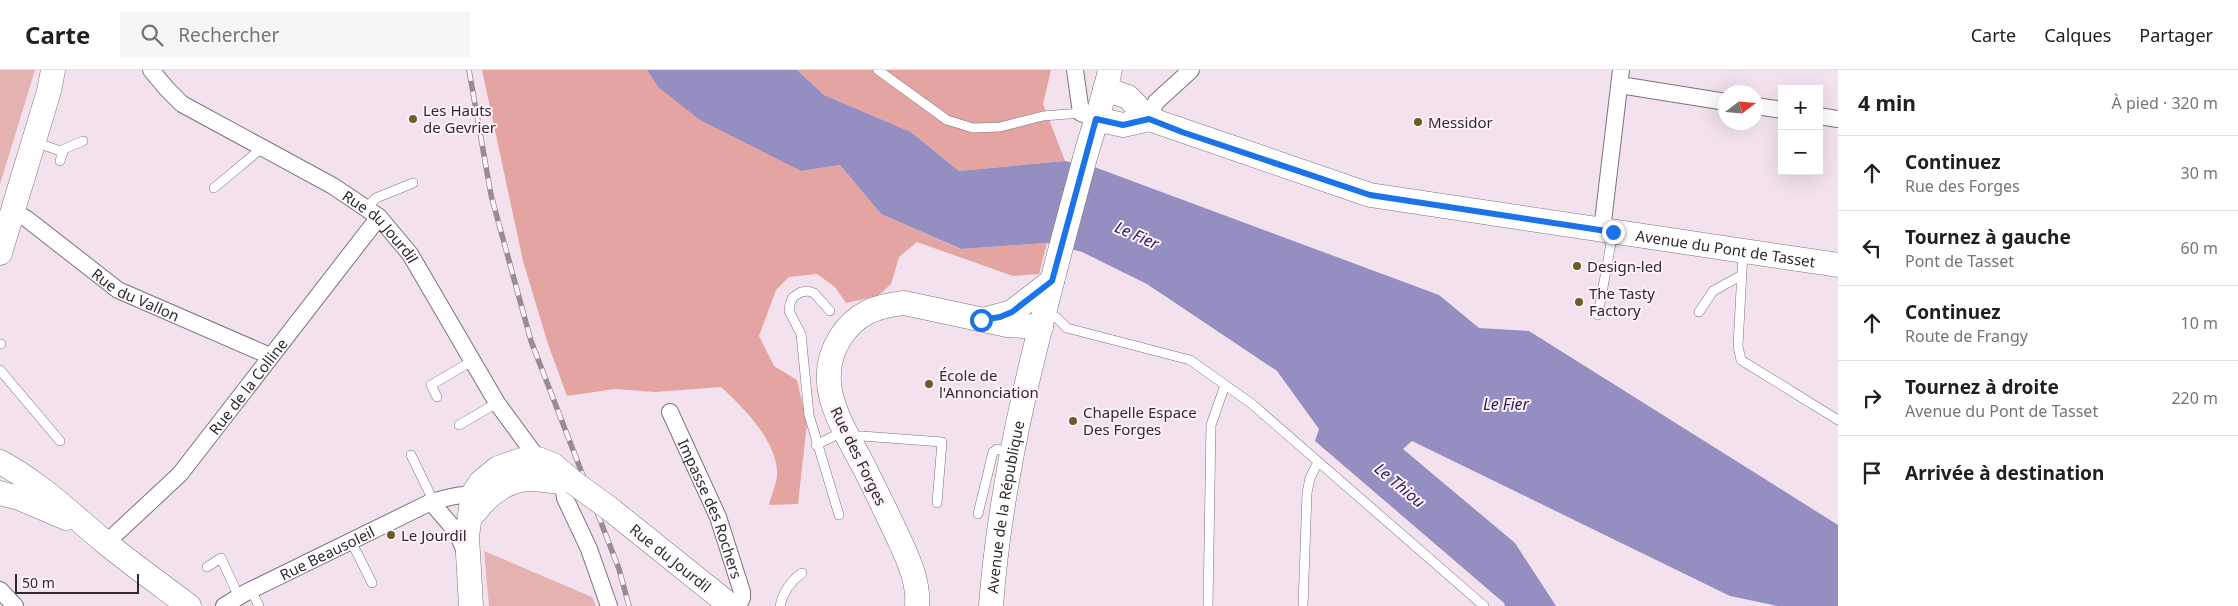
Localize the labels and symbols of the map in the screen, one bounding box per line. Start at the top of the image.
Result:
north arrow [1718,85,1763,130]
place label: Les Hauts de Gevrier [423,100,496,137]
place label: Messidor [1428,112,1493,132]
marker: Les Hauts de Gevrier [407,113,419,125]
marker: Messidor [1412,116,1424,128]
street label: Rue du Jourdil [339,185,423,267]
water label: Le Fier [1112,216,1163,255]
route end [1602,221,1625,244]
street label: Avenue du Pont de Tasset [1634,225,1817,272]
place label: Design-led [1587,256,1662,276]
marker: Design-led [1571,260,1583,272]
street label: Rue du Vallon [88,263,183,326]
place label: The Tasty Factory [1589,283,1655,320]
marker: The Tasty Factory [1573,296,1585,308]
route start [970,309,993,332]
street label: Rue de la Colline [204,334,291,439]
place label: École de l'Annonciation [939,365,1039,402]
marker: École de l'Annonciation [923,378,935,390]
water label: Le Fier [1483,393,1530,415]
place label: Chapelle Espace Des Forges [1083,402,1197,439]
street label: Rue des Forges [826,403,892,509]
marker: Chapelle Espace Des Forges [1067,415,1079,427]
street label: Avenue de la République [982,419,1028,594]
street label: Impasse des Rochers [674,436,747,581]
water label: Le Thiou [1370,457,1430,513]
street label: Rue du Jourdil [626,519,716,596]
street label: Rue Beausoleil [276,521,378,585]
place label: Le Jourdil [401,525,467,545]
marker: Le Jourdil [385,529,397,541]
scale bar [15,571,139,594]

